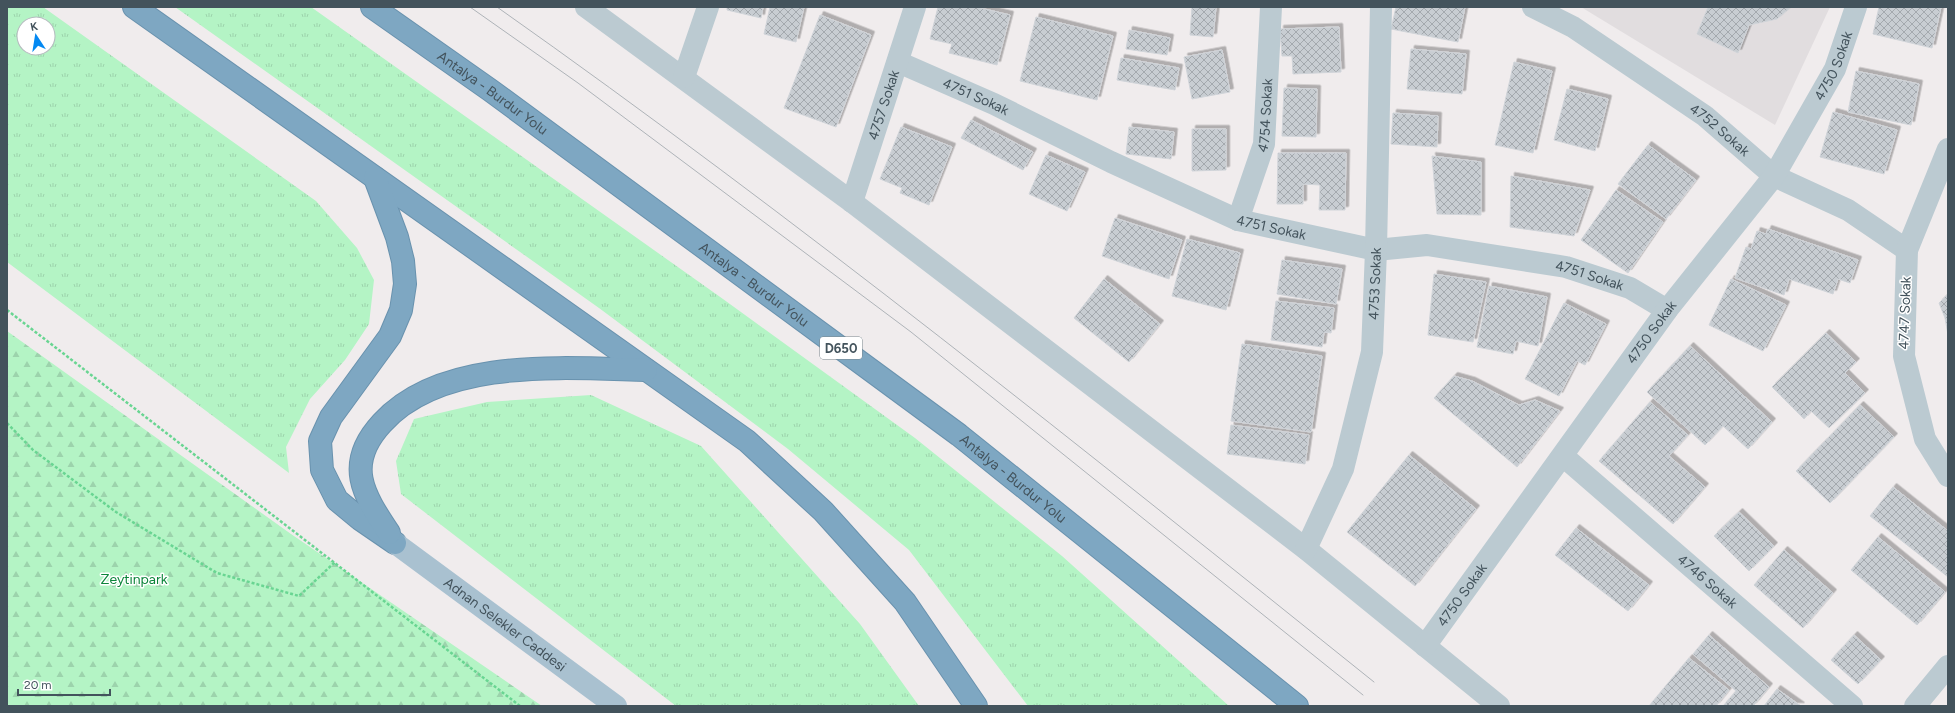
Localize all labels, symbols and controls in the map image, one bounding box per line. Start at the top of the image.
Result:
north arrow [16,16,56,56]
text: K [29,19,40,34]
street label: 4750 Sokak [1810,29,1856,103]
street label: Antalya - Burdur Yolu [434,47,551,138]
street label: 4757 Sokak [864,68,903,142]
street label: 4751 Sokak [940,74,1012,119]
street label: 4754 Sokak [1253,78,1276,155]
street label: 4752 Sokak [1687,100,1753,160]
street label: 4751 Sokak [1235,211,1308,243]
street label: Antalya - Burdur Yolu [696,238,812,330]
street label: 4753 Sokak [1365,247,1385,320]
street label: 4751 Sokak [1554,257,1626,294]
street label: 4747 Sokak [1895,276,1915,350]
street label: 4750 Sokak [1623,297,1680,367]
road number: D650 [820,337,862,359]
street label: Antalya - Burdur Yolu [956,431,1070,526]
street label: 4746 Sokak [1674,550,1741,612]
street label: 4750 Sokak [1433,560,1490,630]
park label: Zeytinpark [100,571,168,588]
street label: Adnan Selekler Caddesi [441,574,570,675]
scale bar [18,671,110,697]
text: 20 m [24,678,52,692]

